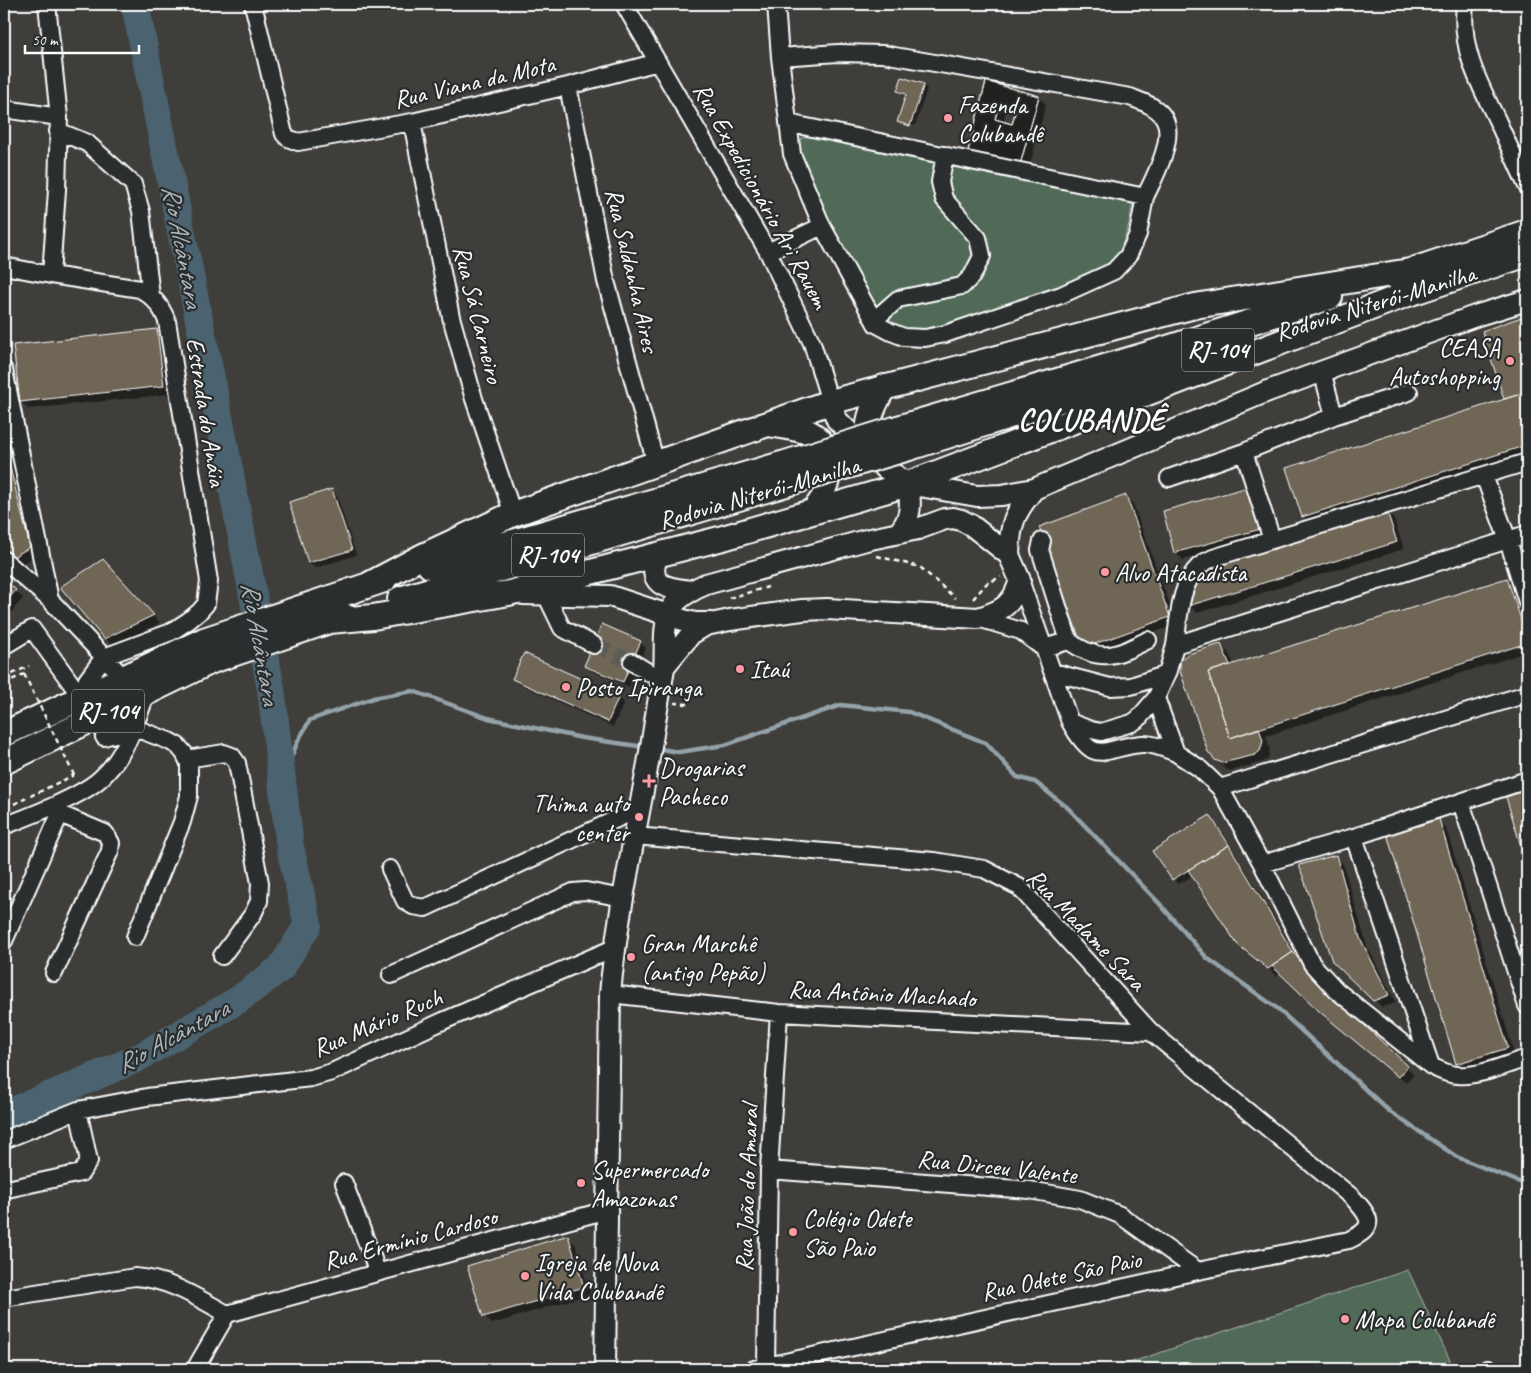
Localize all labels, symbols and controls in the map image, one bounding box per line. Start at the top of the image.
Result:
scale bar [25,22,139,54]
text: 50 m [32,31,59,50]
street label: Rua Viana da Mota [391,47,560,116]
street label: Rua Expedicionário Ari Rauem [686,77,837,316]
place label: Fazenda Colubandê [958,89,1045,150]
marker: Fazenda Colubandê [942,112,954,124]
water label: Rio Alcântara [155,182,211,312]
street label: Rua Saldanha Aires [598,185,667,358]
street label: Rua Sá Carneiro [445,242,511,388]
street label: Rodovia Niterói-Manilha [1271,256,1482,349]
road number: RJ-104 [1182,328,1254,372]
place label: CEASA Autoshopping [1389,332,1501,393]
street label: Estrada do Anáia [178,336,234,491]
marker: CEASA Autoshopping [1504,355,1516,367]
district label: COLUBANDÊ [1018,401,1170,439]
street label: Rodovia Niterói-Manilha [655,448,866,537]
road number: RJ-104 [512,534,584,576]
place label: Alvo Atacadista [1115,557,1248,589]
marker: Alvo Atacadista [1099,566,1111,578]
water label: Rio Alcântara [234,579,288,709]
place label: Itaú [750,654,790,686]
marker: Itaú [734,663,746,675]
place label: Posto Ipiranga [576,672,703,704]
marker: Posto Ipiranga [560,681,572,693]
road number: RJ-104 [72,689,144,732]
place label: Drogarias Pacheco [659,752,746,813]
marker: Drogarias Pacheco [643,775,655,787]
place label: Thima auto center [533,788,632,849]
marker: Thima auto center [633,811,645,823]
street label: Rua Madame Sara [1020,861,1154,999]
place label: Gran Marchê (antigo Pepão) [641,928,767,989]
marker: Gran Marchê (antigo Pepão) [625,951,637,963]
street label: Rua Antônio Machado [788,973,980,1015]
street label: Rua Mário Ruch [308,981,448,1065]
water label: Rio Alcântara [110,991,237,1081]
street label: Rua João do Amaral [728,1099,766,1272]
street label: Rua Dirceu Valente [916,1143,1080,1191]
place label: Supermercado Amazonas [591,1154,711,1215]
marker: Supermercado Amazonas [575,1177,587,1189]
street label: Rua Ermínio Cardoso [320,1200,503,1277]
place label: Colégio Odete São Paio [803,1203,913,1264]
marker: Colégio Odete São Paio [787,1226,799,1238]
street label: Rua Odete São Paio [978,1243,1145,1309]
place label: Igreja de Nova Vida Colubandê [535,1247,665,1308]
marker: Igreja de Nova Vida Colubandê [519,1270,531,1282]
place label: Mapa Colubandê [1355,1304,1497,1336]
marker: Mapa Colubandê [1339,1313,1351,1325]

